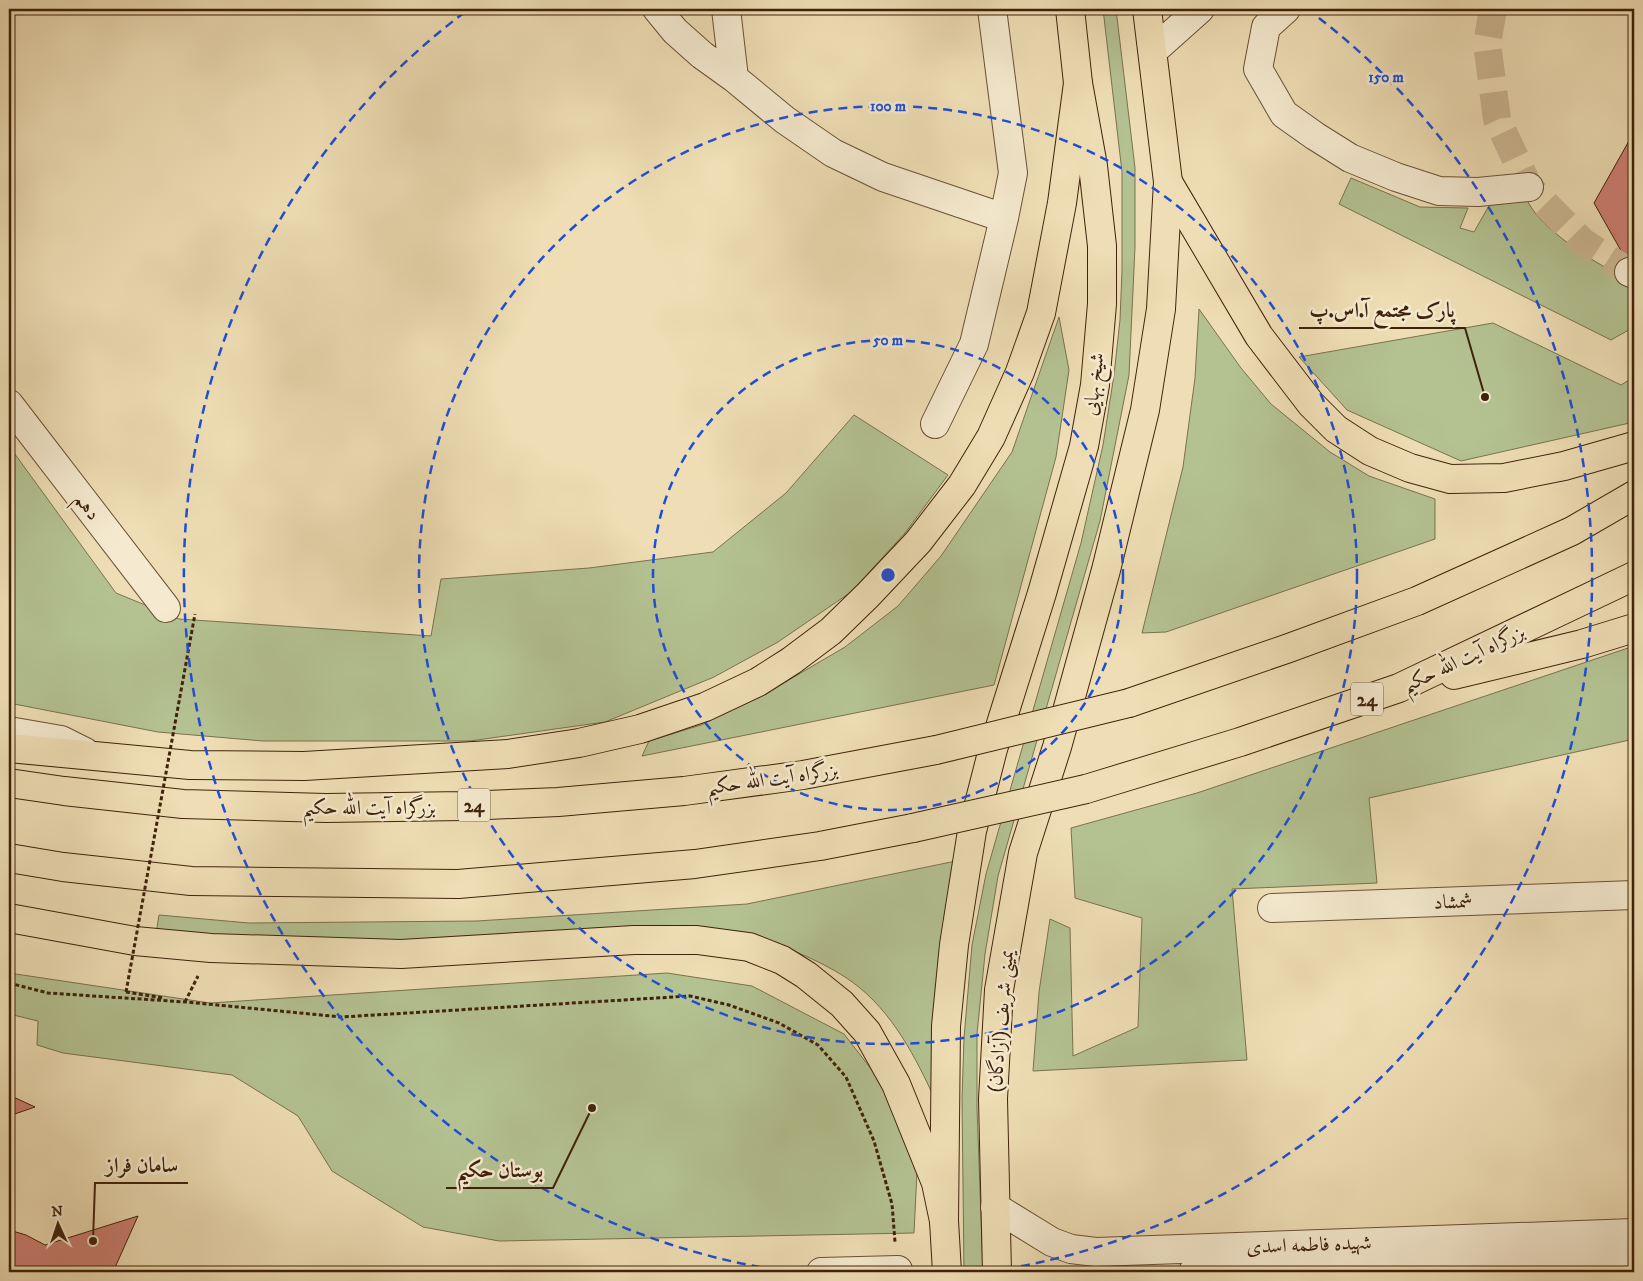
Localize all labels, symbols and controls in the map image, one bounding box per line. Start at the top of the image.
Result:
text: 150 m [1368,68,1404,87]
text: 100 m [870,97,907,116]
callout: پارک مجتمع آ.اس.پ [1299,292,1465,328]
text: پارک مجتمع آ.اس.پ [1309,297,1457,329]
text: 50 m [872,331,904,350]
street label: شیخ بهایی [1078,351,1115,418]
street label: دهم [64,488,105,529]
centre of rings [879,566,897,584]
street label: بزرگراه آیت الله حکیم [1396,616,1532,704]
road number: 24 [1351,682,1383,716]
street label: بزرگراه آیت الله حکیم [704,754,841,807]
road number: 24 [458,788,490,822]
street label: بزرگراه آیت الله حکیم [303,792,436,827]
street label: شمشاد [1433,889,1473,916]
street label: یمینی شریف (آزادگان) [982,948,1021,1094]
callout: سامان فراز [95,1147,188,1183]
callout: بوستان حکیم [446,1152,553,1188]
text: سامان فراز [104,1153,178,1179]
text: بوستان حکیم [457,1158,543,1191]
north arrow [32,1198,82,1248]
text: N [51,1203,64,1221]
street label: شهیده فاطمه اسدی [1246,1231,1372,1260]

